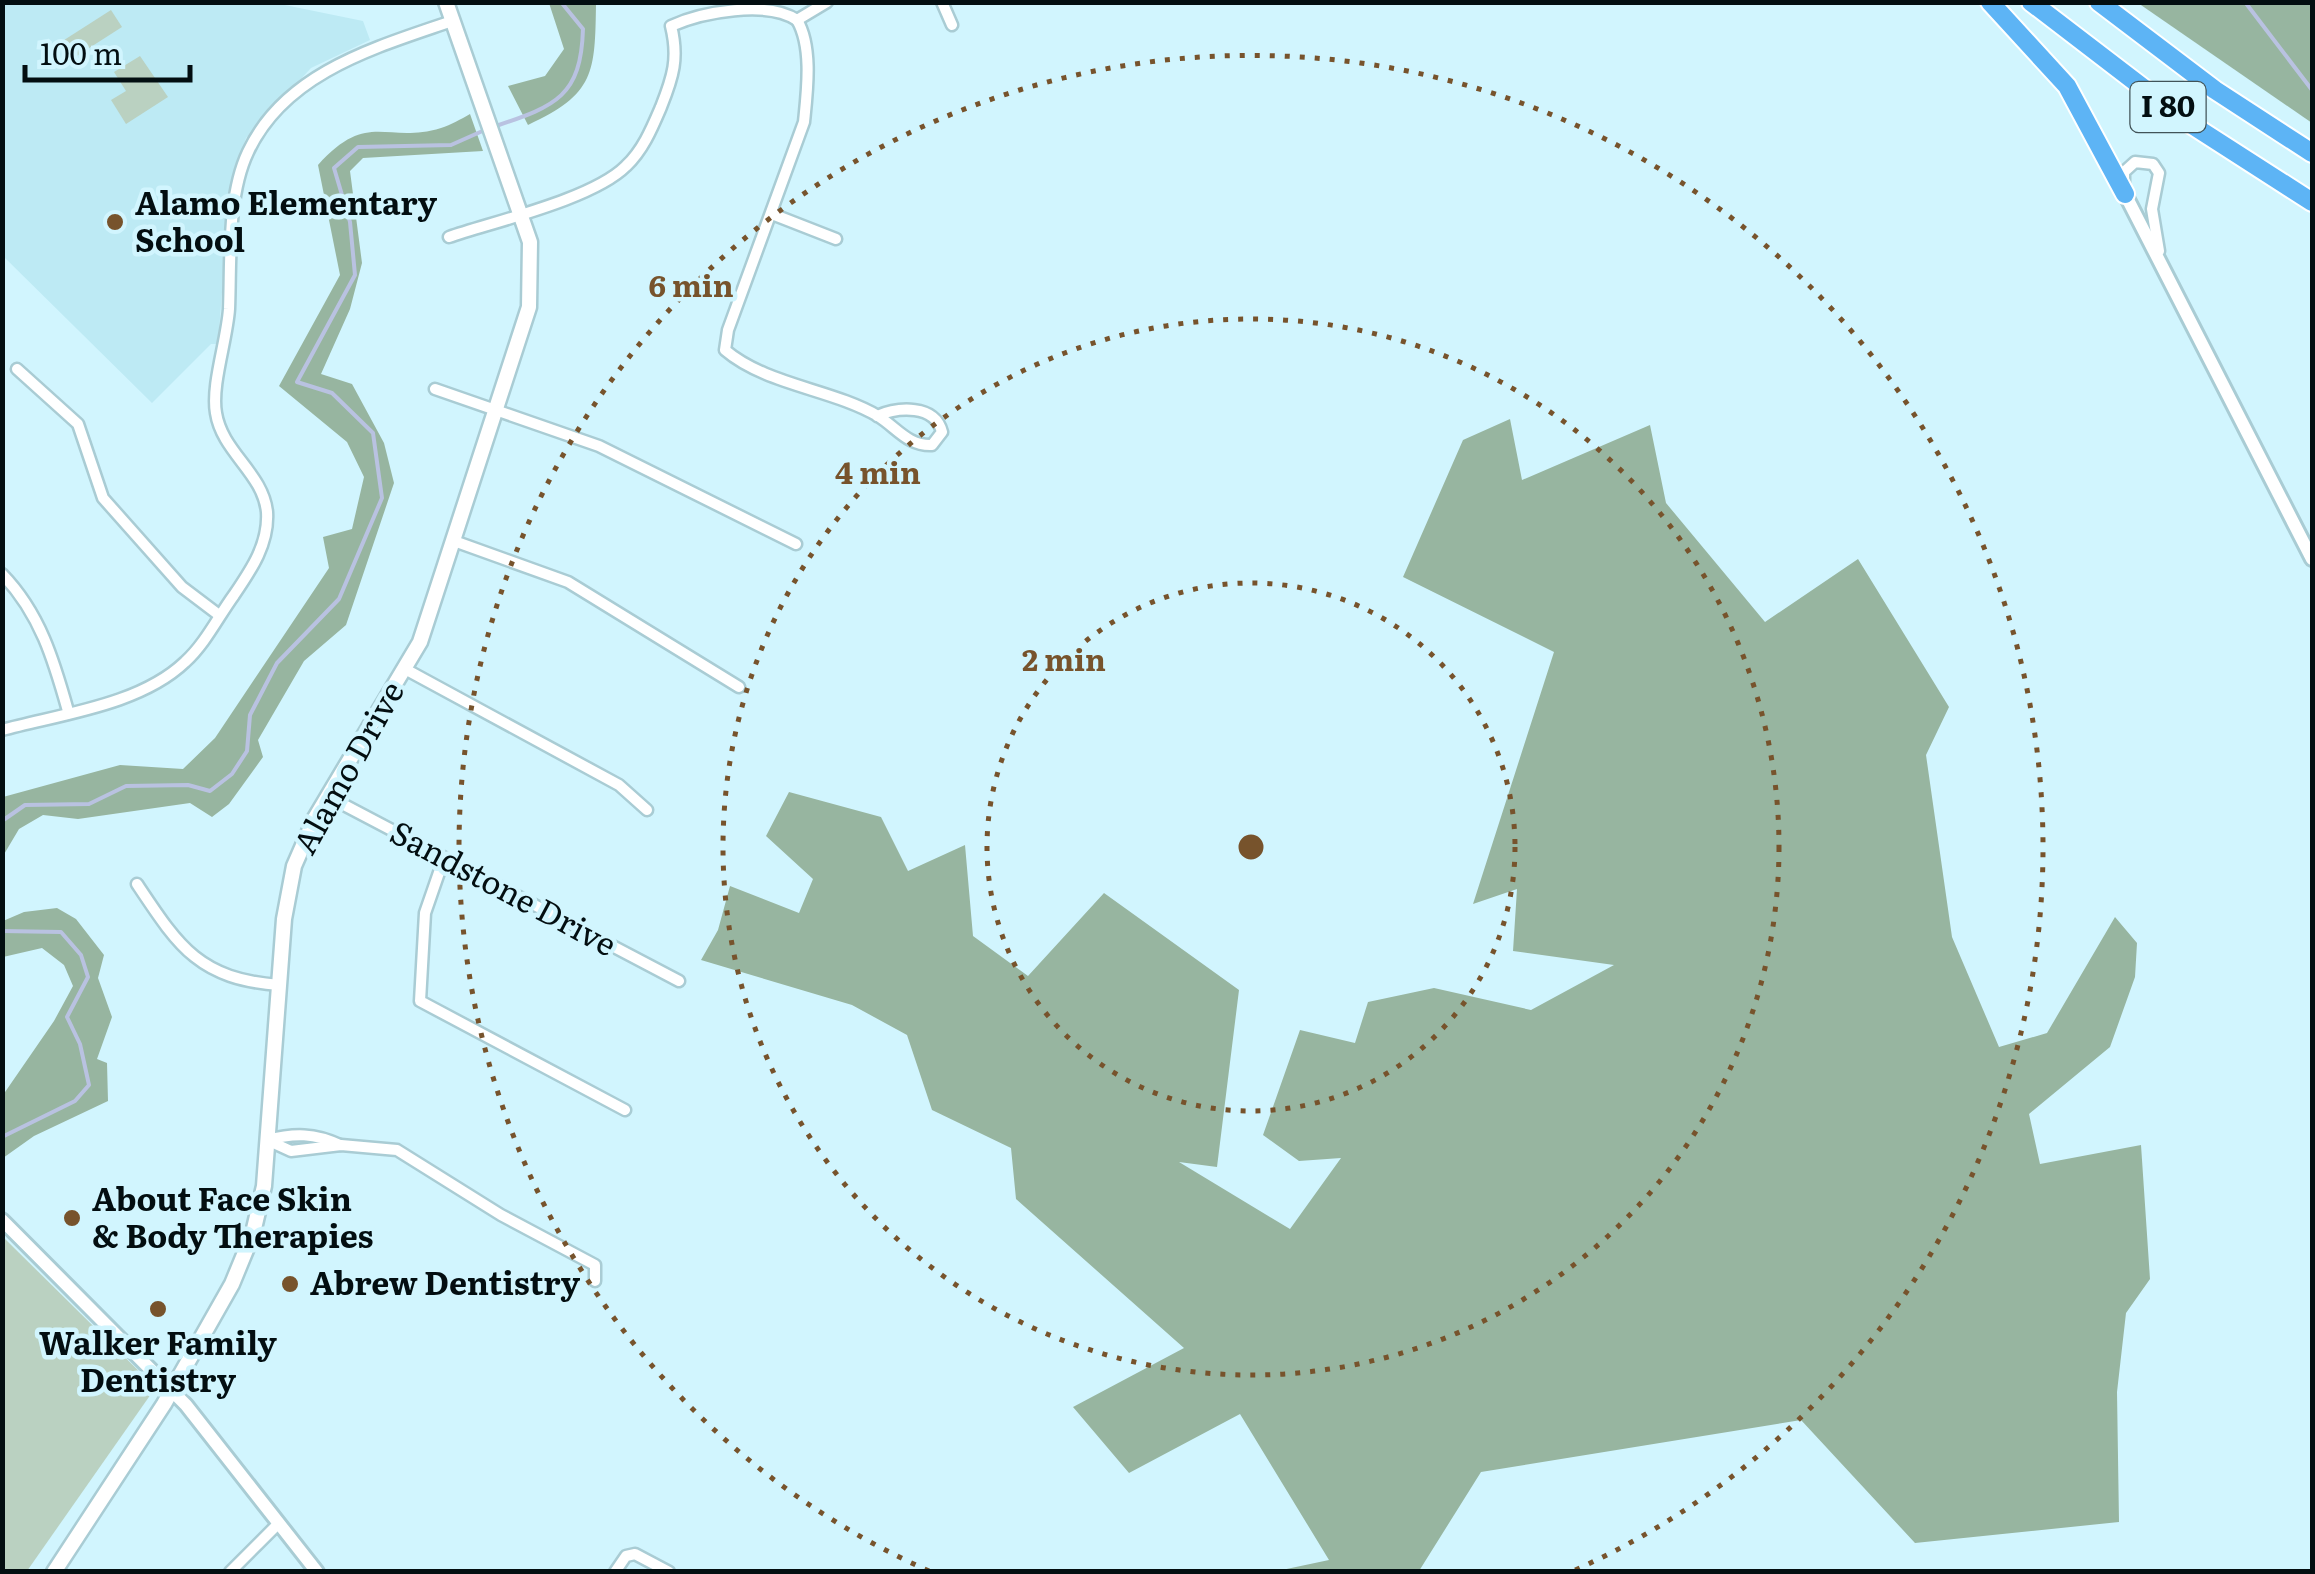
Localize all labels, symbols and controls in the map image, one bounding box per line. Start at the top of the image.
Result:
scale bar [25,20,190,82]
text: 100 m [40,30,122,74]
road number: I 80 [2130,82,2206,132]
place label: Alamo Elementary School [135,177,438,262]
marker: Alamo Elementary School [104,211,126,233]
text: 6 min [648,262,734,306]
text: 4 min [835,449,921,493]
text: 2 min [1022,636,1106,680]
street label: Alamo Drive [279,671,414,862]
street label: Sandstone Drive [383,807,626,966]
centre of rings [1233,829,1269,865]
place label: About Face Skin & Body Therapies [92,1173,374,1258]
marker: About Face Skin & Body Therapies [61,1207,83,1229]
place label: Abrew Dentistry [310,1257,580,1305]
marker: Abrew Dentistry [279,1273,301,1295]
marker: Walker Family Dentistry [147,1298,169,1320]
place label: Walker Family Dentistry [39,1317,277,1402]

